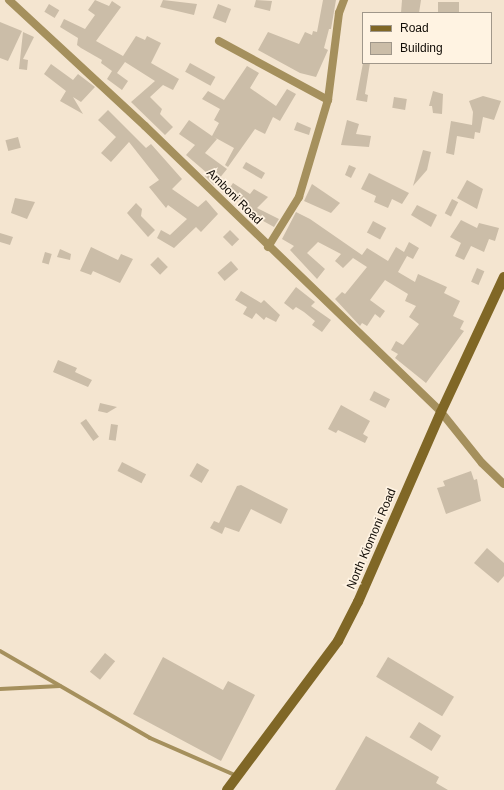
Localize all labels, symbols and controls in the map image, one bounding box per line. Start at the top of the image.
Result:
legend [362,12,492,64]
text: Road [400,21,429,35]
text: Building [400,41,443,55]
street label: Amboni Road [203,166,265,228]
street label: North Kiomoni Road [344,486,400,592]

